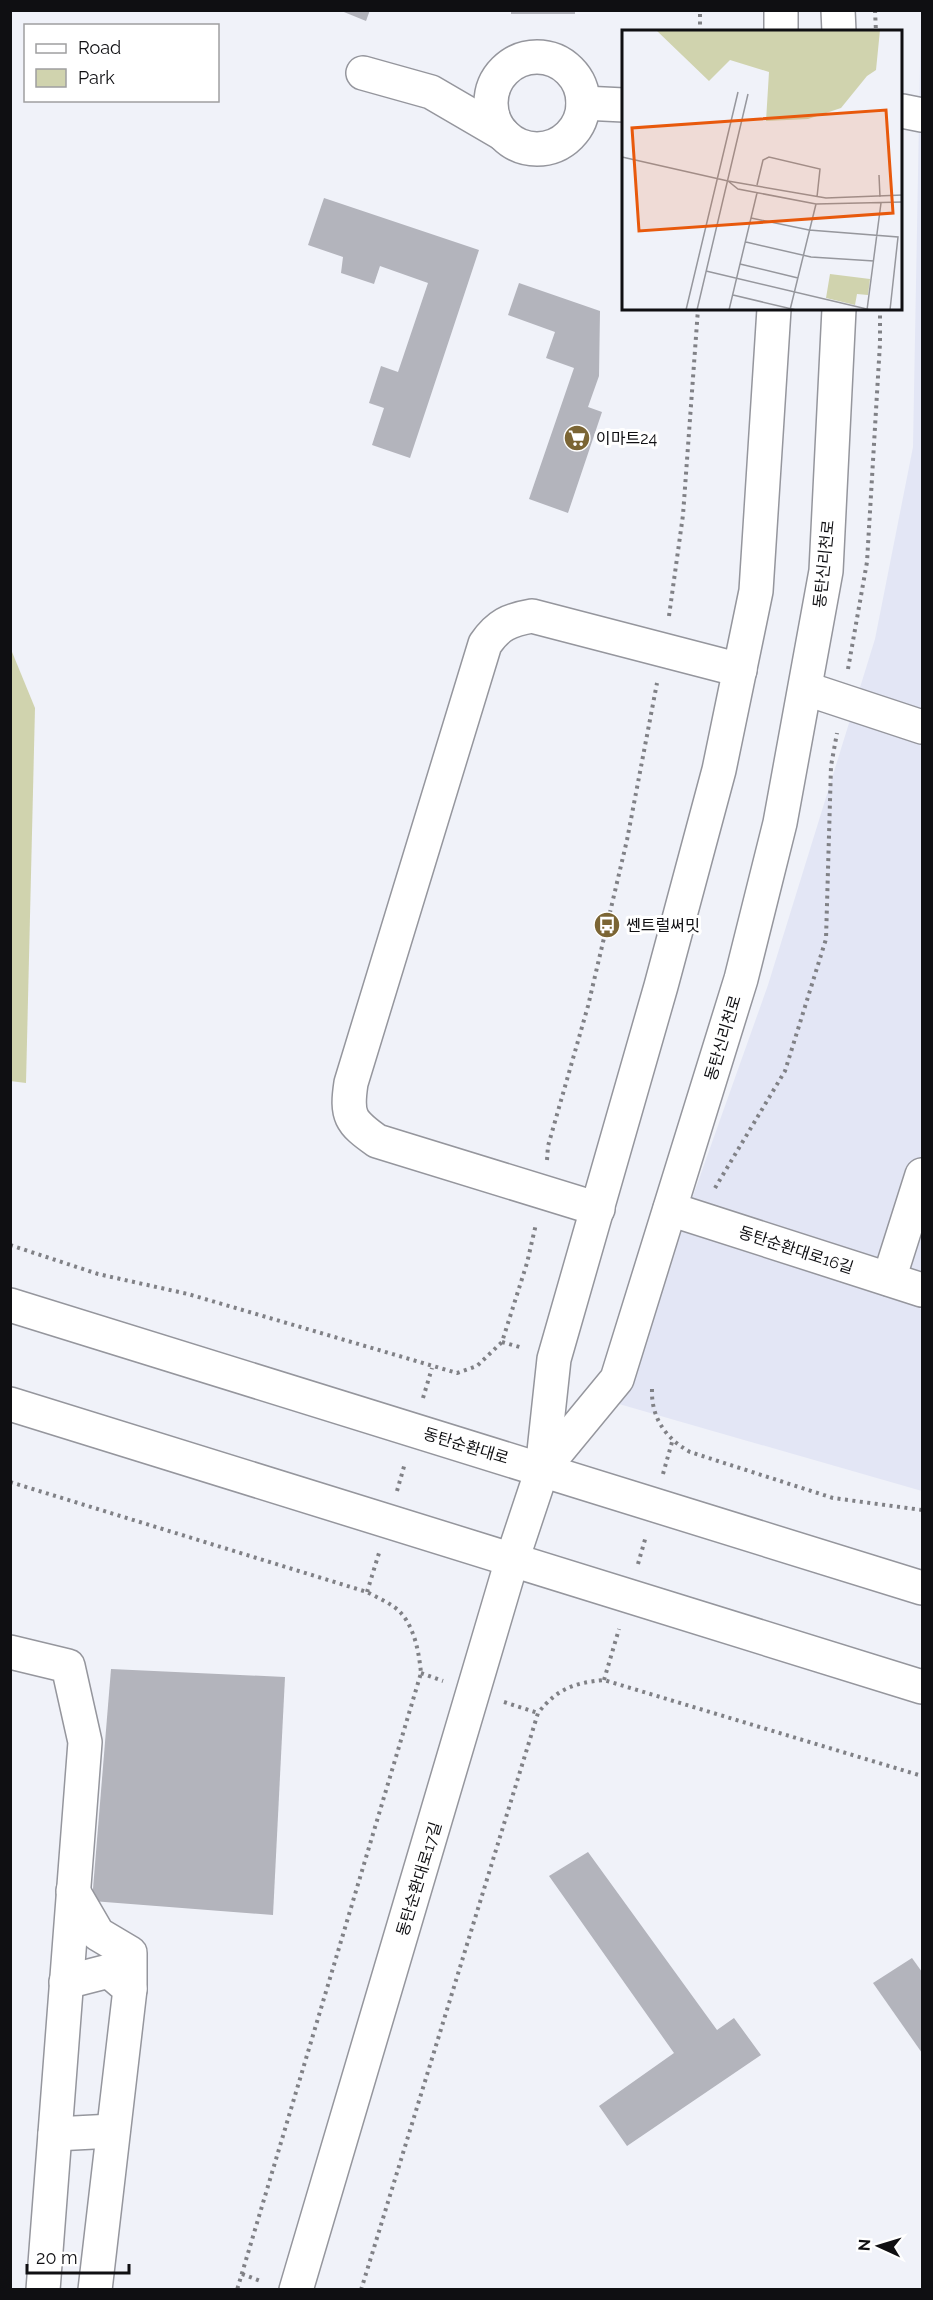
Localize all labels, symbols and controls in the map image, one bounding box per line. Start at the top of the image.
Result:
legend [24,24,219,102]
inset map [622,30,903,310]
text: Road [78,37,121,58]
text: Park [78,67,115,88]
supermarket icon: 이마트24 [562,423,592,453]
place label: 이마트24 [596,429,657,448]
street label: 동탄신리천로 [810,519,838,609]
bus stop icon: 쎈트럴써밋 [592,910,622,940]
place label: 쎈트럴써밋 [626,916,700,935]
street label: 동탄신리천로 [701,993,745,1083]
street label: 동탄순환대로16길 [736,1222,856,1278]
street label: 동탄순환대로 [421,1424,511,1468]
street label: 동탄순환대로17길 [393,1820,445,1938]
north arrow [849,2216,909,2276]
scale bar [27,2237,129,2275]
text: N [855,2238,874,2252]
text: 20 m [36,2247,78,2268]

